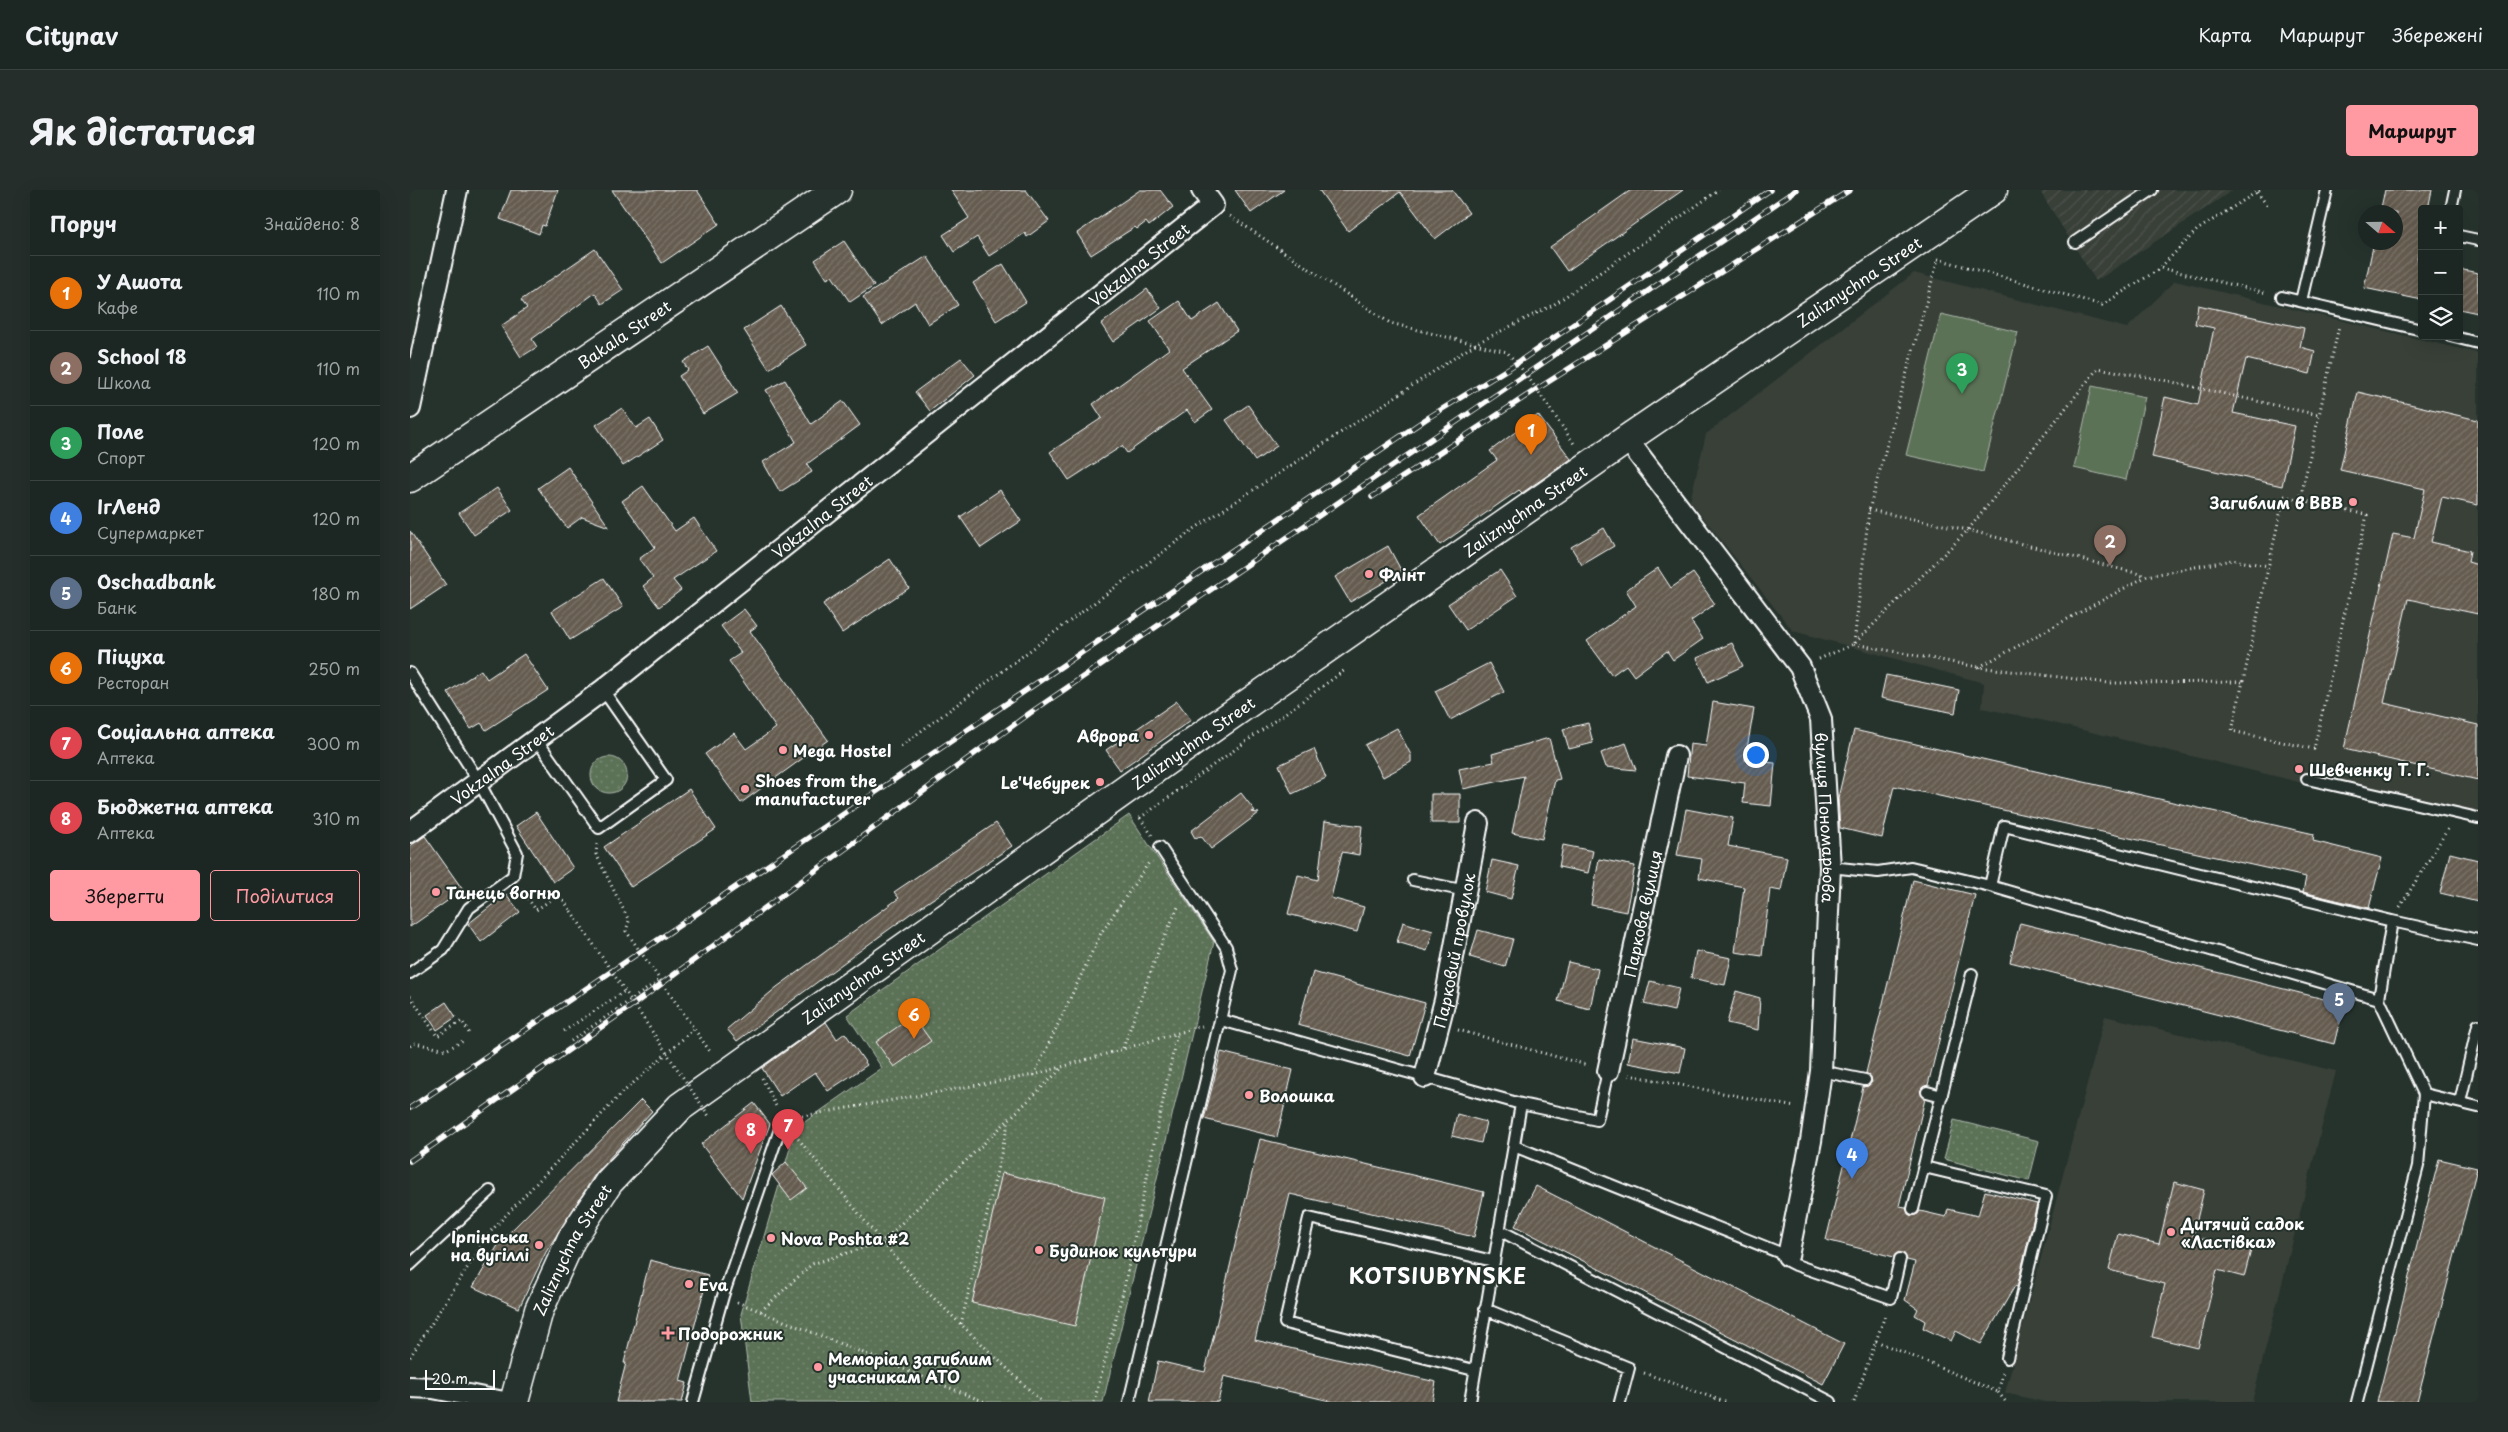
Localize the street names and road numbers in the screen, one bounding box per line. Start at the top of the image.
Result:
street label: Vokzalna Street [1083,216,1195,312]
street label: Zaliznychna Street [1791,230,1926,333]
street label: Bakala Street [572,293,676,374]
street label: Zaliznychna Street [1458,459,1592,562]
street label: Vokzalna Street [766,468,878,564]
street label: Zaliznychna Street [1126,690,1259,794]
street label: Vokzalna Street [445,718,559,810]
street label: вулиця Пономарьова [1810,732,1842,903]
street label: Паркова вулиця [1617,848,1667,979]
street label: Парковий провулок [1426,870,1481,1030]
street label: Zaliznychna Street [796,925,929,1029]
street label: Zaliznychna Street [526,1179,617,1319]

